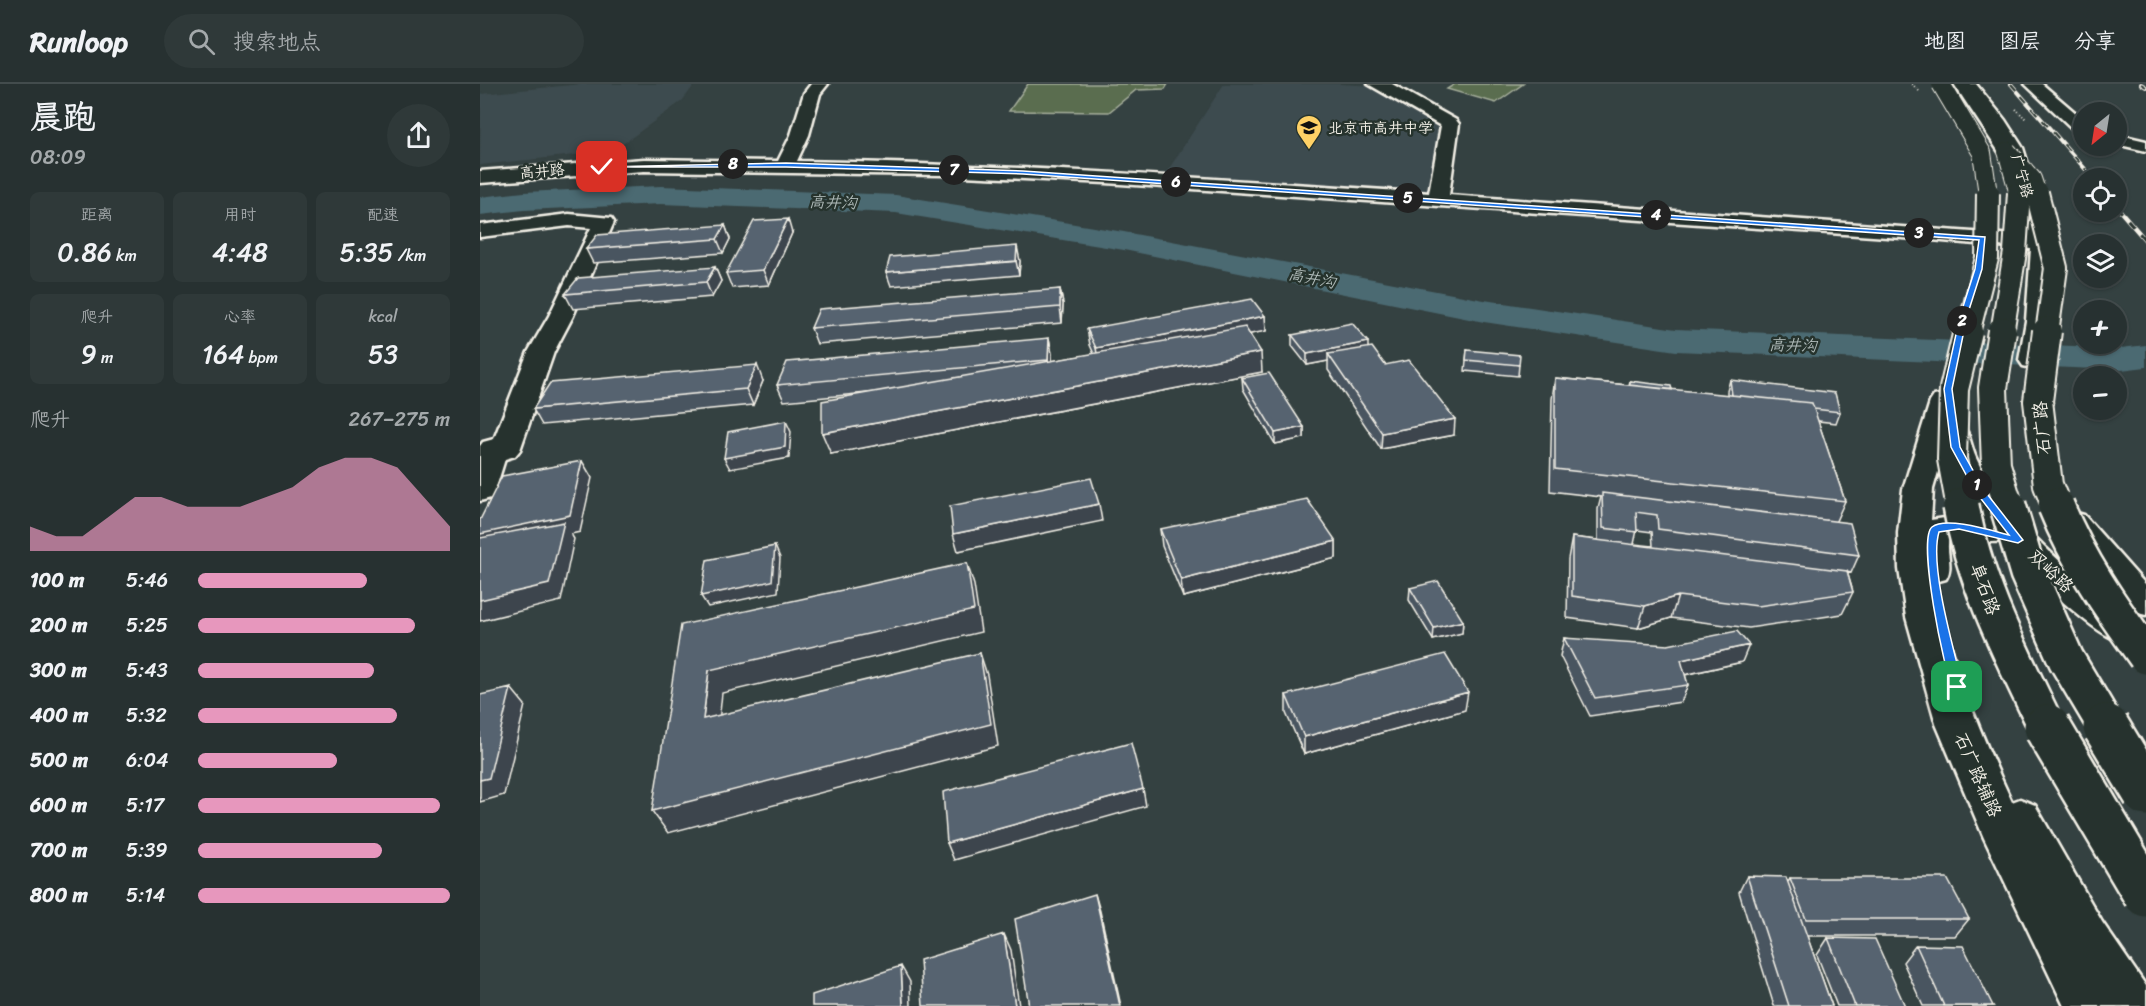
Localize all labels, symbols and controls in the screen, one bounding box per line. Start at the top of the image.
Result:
search box [164,14,584,68]
text: Runloop [30,17,128,66]
text: 搜索地点 [233,22,321,61]
text: 地图 [1924,22,1966,60]
text: 图层 [1999,22,2041,60]
text: 分享 [2074,22,2116,60]
icon: search [185,25,218,58]
text: 晨跑 [30,88,96,146]
north arrow [2073,102,2127,156]
map controls [2073,102,2127,420]
button: share [387,104,450,167]
school or university icon: 北京市高井中学 [1294,113,1324,151]
place label: 北京市高井中学 [1328,115,1433,141]
text: 08:09 [30,140,86,175]
pin [576,141,627,192]
pin: 8 [718,149,748,179]
text: 8 [728,149,738,178]
icon: check [585,150,618,183]
street label: 广宁路 [2003,151,2041,201]
pin: 7 [939,155,969,185]
text: 7 [949,155,959,184]
street label: 高井路 [518,156,566,186]
pin: 6 [1161,167,1191,197]
text: 6 [1171,167,1181,196]
button: locate [2073,168,2127,222]
pin: 5 [1393,183,1423,213]
text: 5 [1403,183,1413,212]
water label: 高井沟 [809,187,859,217]
text: 距离 [81,200,113,229]
text: 用时 [224,200,256,229]
text: 配速 [367,200,399,229]
pin: 4 [1641,200,1671,230]
text: 4 [1651,200,1661,229]
pin: 3 [1904,218,1934,248]
text: 3 [1915,218,1923,247]
text: 0.86 [57,229,112,275]
text: 4:48 [212,229,268,275]
text: 5:35 [340,229,394,275]
button: layers [2073,234,2127,288]
text: km [112,241,137,270]
text: /km [394,241,426,270]
water label: 高井沟 [1286,259,1340,297]
button: + [2073,300,2127,354]
text: 爬升 [81,302,113,331]
text: 心率 [224,302,256,331]
text: kcal [368,302,398,331]
pin: 2 [1947,306,1977,336]
text: 2 [1957,306,1967,335]
water label: 高井沟 [1769,330,1819,360]
text: 9 [81,331,97,377]
text: 164 [202,331,244,377]
text: 53 [368,331,398,377]
text: m [97,343,113,372]
text: bpm [244,343,278,372]
button: − [2073,366,2127,420]
street label: 石广路 [2024,400,2060,456]
text: 爬升 [30,402,70,437]
text: 267–275 m [349,402,450,437]
pin: 1 [1962,470,1992,500]
text: 1 [1974,470,1980,499]
street label: 双峪路 [2020,541,2082,601]
street label: 阜石路 [1961,558,2009,620]
text: 100 m [30,563,84,598]
text: 5:46 [126,563,168,598]
text: 200 m [30,608,87,643]
text: 5:25 [126,608,168,643]
text: 300 m [30,653,87,688]
text: 5:43 [126,653,168,688]
pin [1931,661,1982,712]
icon: arrive [1940,670,1973,703]
text: 400 m [30,698,88,733]
text: 5:32 [126,698,167,733]
street label: 石广路辅路 [1945,727,2011,823]
text: 500 m [30,743,88,778]
text: 6:04 [126,743,169,778]
text: 600 m [30,788,87,823]
text: 5:17 [126,788,164,823]
text: 700 m [30,833,87,868]
text: 5:39 [126,833,168,868]
text: 800 m [30,878,88,913]
text: 5:14 [126,878,165,913]

